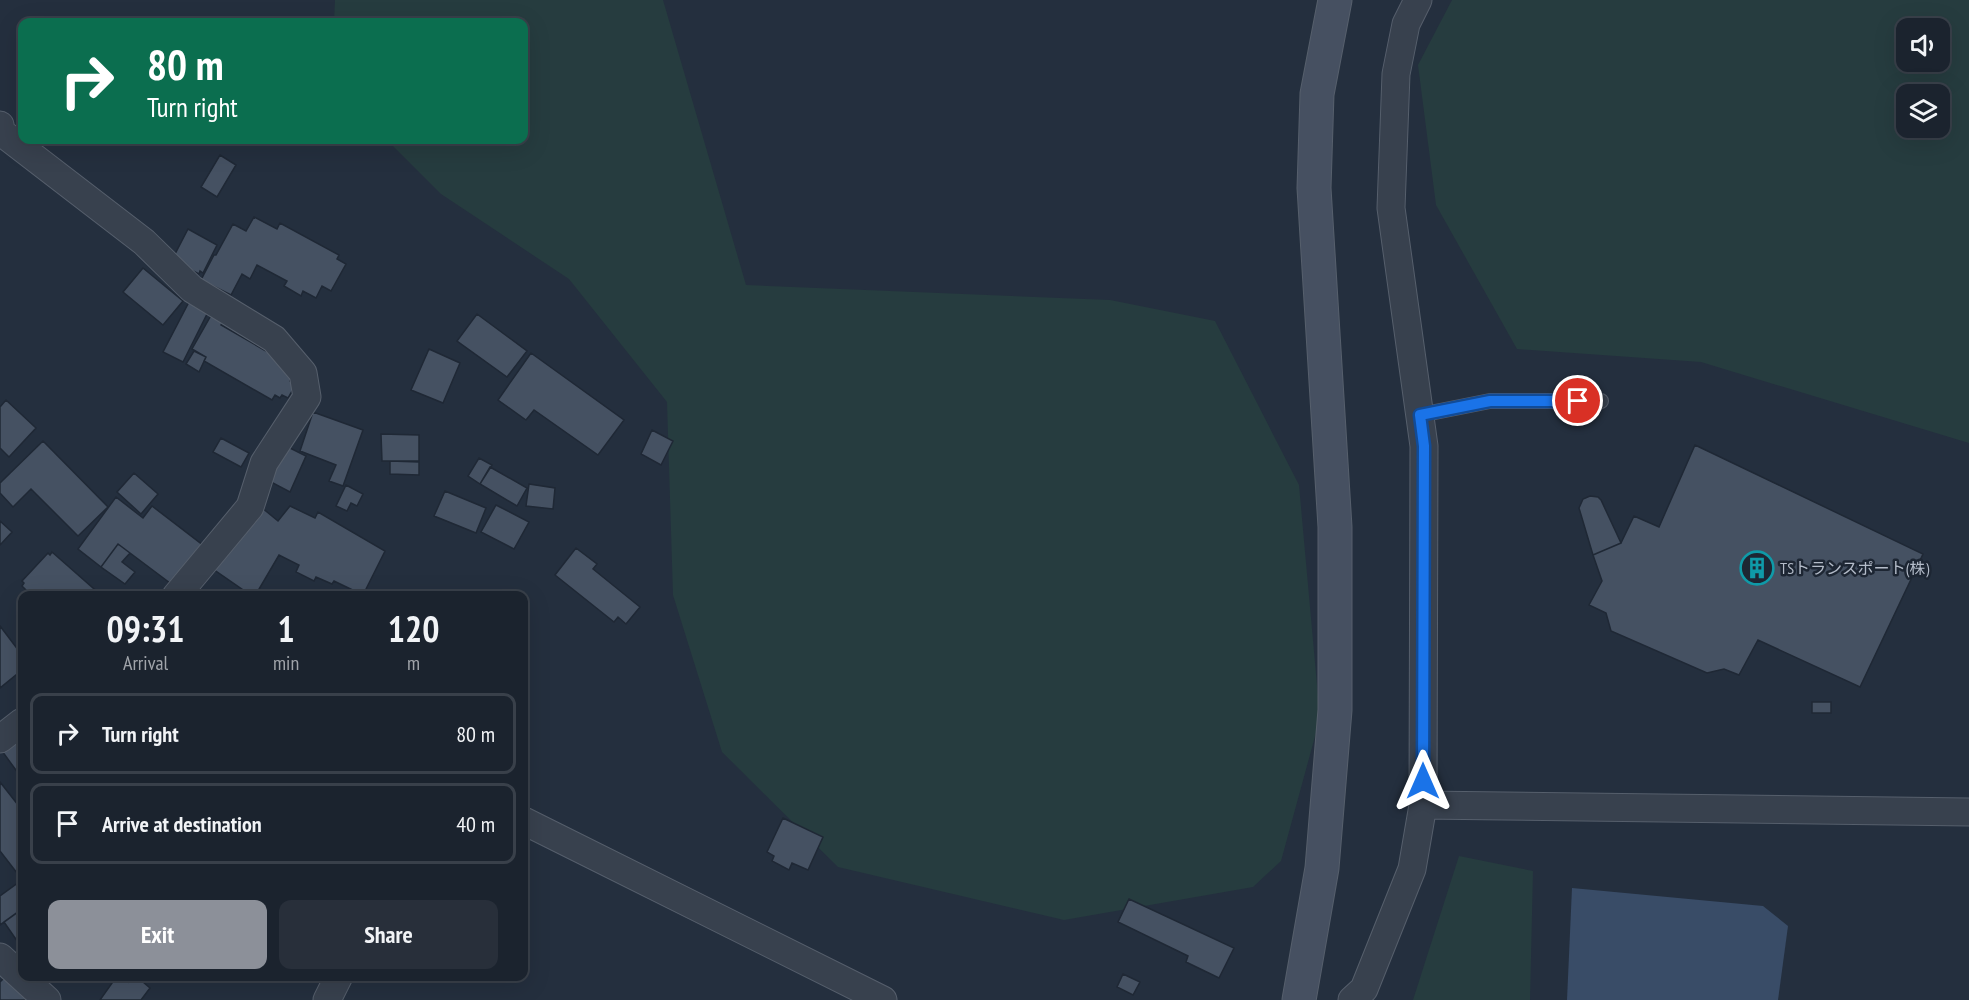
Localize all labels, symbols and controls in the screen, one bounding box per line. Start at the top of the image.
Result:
map controls [1896,18,1950,138]
button: sound [1896,18,1950,72]
text: 80 m [147,37,224,92]
icon: right [48,42,126,120]
button: layers [1896,84,1950,138]
text: Turn right [147,90,238,124]
pin [1552,375,1603,426]
icon: arrive [1561,384,1594,417]
building icon: TSトランスポート(株) [1739,550,1775,586]
place label: TSトランスポート(株) [1780,558,1929,578]
text: 09:31 [107,605,184,652]
text: 1 [277,605,295,652]
text: 120 [388,605,439,652]
text: Arrival [123,650,168,676]
text: min [273,650,299,676]
text: m [407,650,420,676]
icon: right [51,717,84,750]
text: Turn right [102,720,179,748]
text: 80 m [456,720,495,748]
position arrow [1391,749,1455,813]
icon: arrive [51,807,84,840]
text: Arrive at destination [102,810,262,838]
text: 40 m [456,810,495,838]
button: Exit [48,900,267,969]
button: Share [279,900,498,969]

